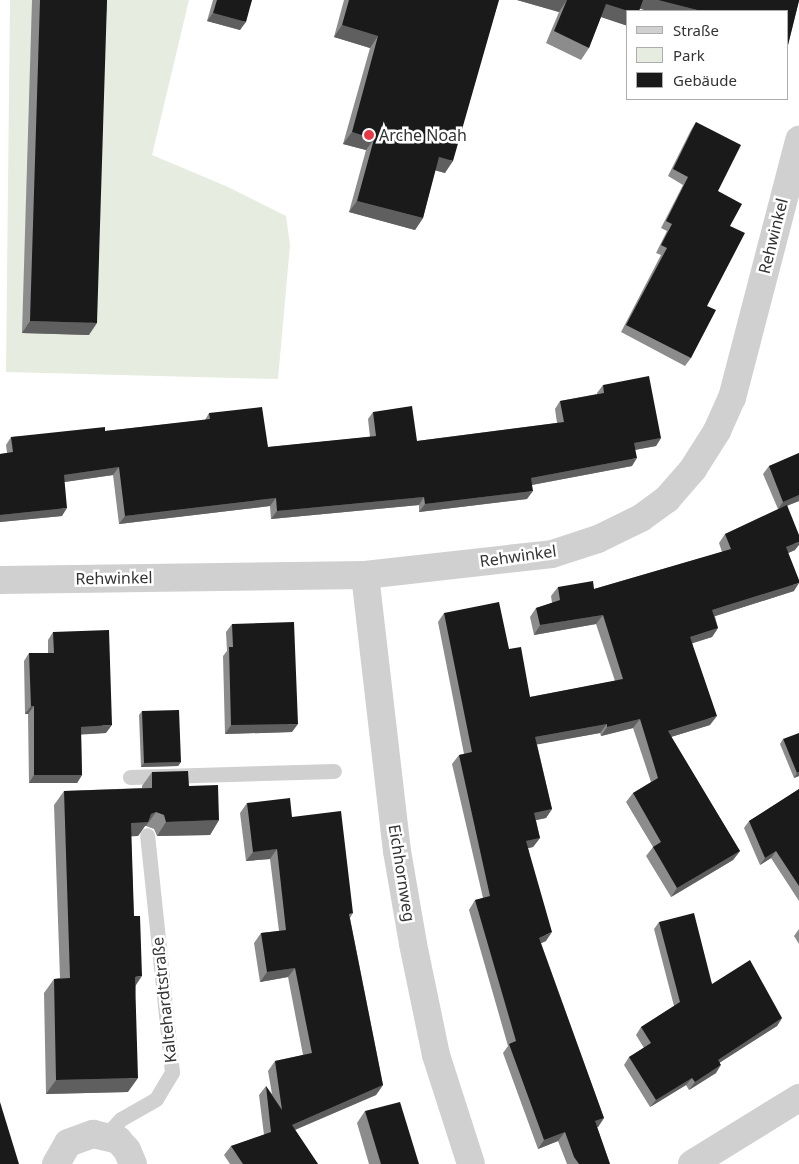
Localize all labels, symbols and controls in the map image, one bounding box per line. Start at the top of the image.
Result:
legend [626,10,789,100]
text: Straße [673,20,719,40]
text: Park [673,45,705,65]
text: Gebäude [673,70,737,90]
place label: Arche Noah [379,125,467,145]
marker: Arche Noah [363,129,375,141]
street label: Rehwinkel [754,196,792,276]
street label: Rehwinkel [478,541,558,571]
street label: Rehwinkel [75,568,153,588]
street label: Eichhornweg [385,823,419,923]
street label: Kaltehardtstraße [148,936,180,1064]

